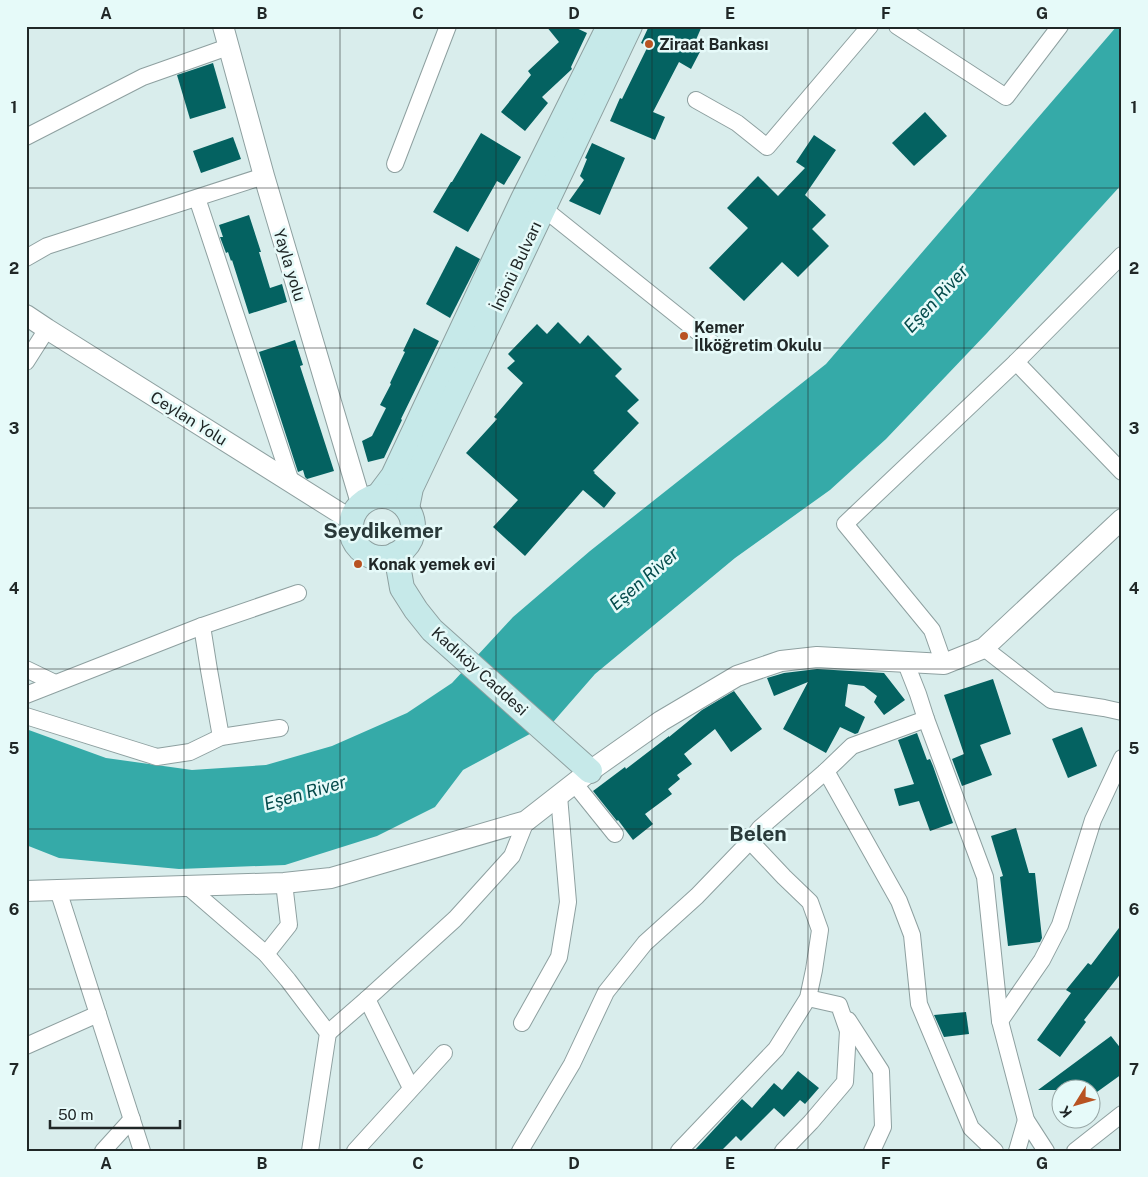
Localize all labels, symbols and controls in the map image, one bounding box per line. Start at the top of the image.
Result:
text: A [100,4,112,23]
text: B [257,4,268,23]
text: C [412,4,424,23]
text: D [568,4,580,23]
text: E [725,4,735,23]
text: F [881,4,891,23]
text: G [1036,4,1048,23]
place label: Ziraat Bankası [659,35,769,54]
marker: Ziraat Bankası [643,38,655,50]
text: 1 [11,98,17,117]
text: 1 [1131,98,1137,117]
street label: İnönü Bulvarı [486,218,546,314]
street label: Yayla yolu [270,227,310,304]
text: 2 [9,259,19,278]
text: 2 [1129,259,1139,278]
water label: Eşen River [899,260,972,337]
place label: Kemer İlköğretim Okulu [694,318,822,355]
marker: Kemer İlköğretim Okulu [678,330,690,342]
street label: Ceylan Yolu [147,387,231,449]
text: 3 [9,419,19,438]
text: 3 [1129,419,1139,438]
district label: Seydikemer [323,518,443,543]
water label: Eşen River [605,543,683,614]
place label: Konak yemek evi [368,555,495,574]
marker: Konak yemek evi [352,558,364,570]
text: 4 [9,579,20,598]
text: 4 [1129,579,1140,598]
street label: Kadıköy Caddesi [428,623,532,720]
text: 5 [9,739,20,758]
text: 5 [1129,739,1140,758]
water label: Eşen River [261,771,349,814]
district label: Belen [729,821,787,846]
text: 6 [9,900,19,919]
text: 6 [1129,900,1139,919]
text: 7 [9,1060,19,1079]
text: 7 [1129,1060,1139,1079]
north arrow [1050,1080,1100,1130]
scale bar [50,1097,180,1129]
text: K [1056,1103,1075,1121]
text: 50 m [58,1106,93,1123]
text: A [100,1154,112,1173]
text: B [257,1154,268,1173]
text: C [412,1154,424,1173]
text: D [568,1154,580,1173]
text: E [725,1154,735,1173]
text: F [881,1154,891,1173]
text: G [1036,1154,1048,1173]

